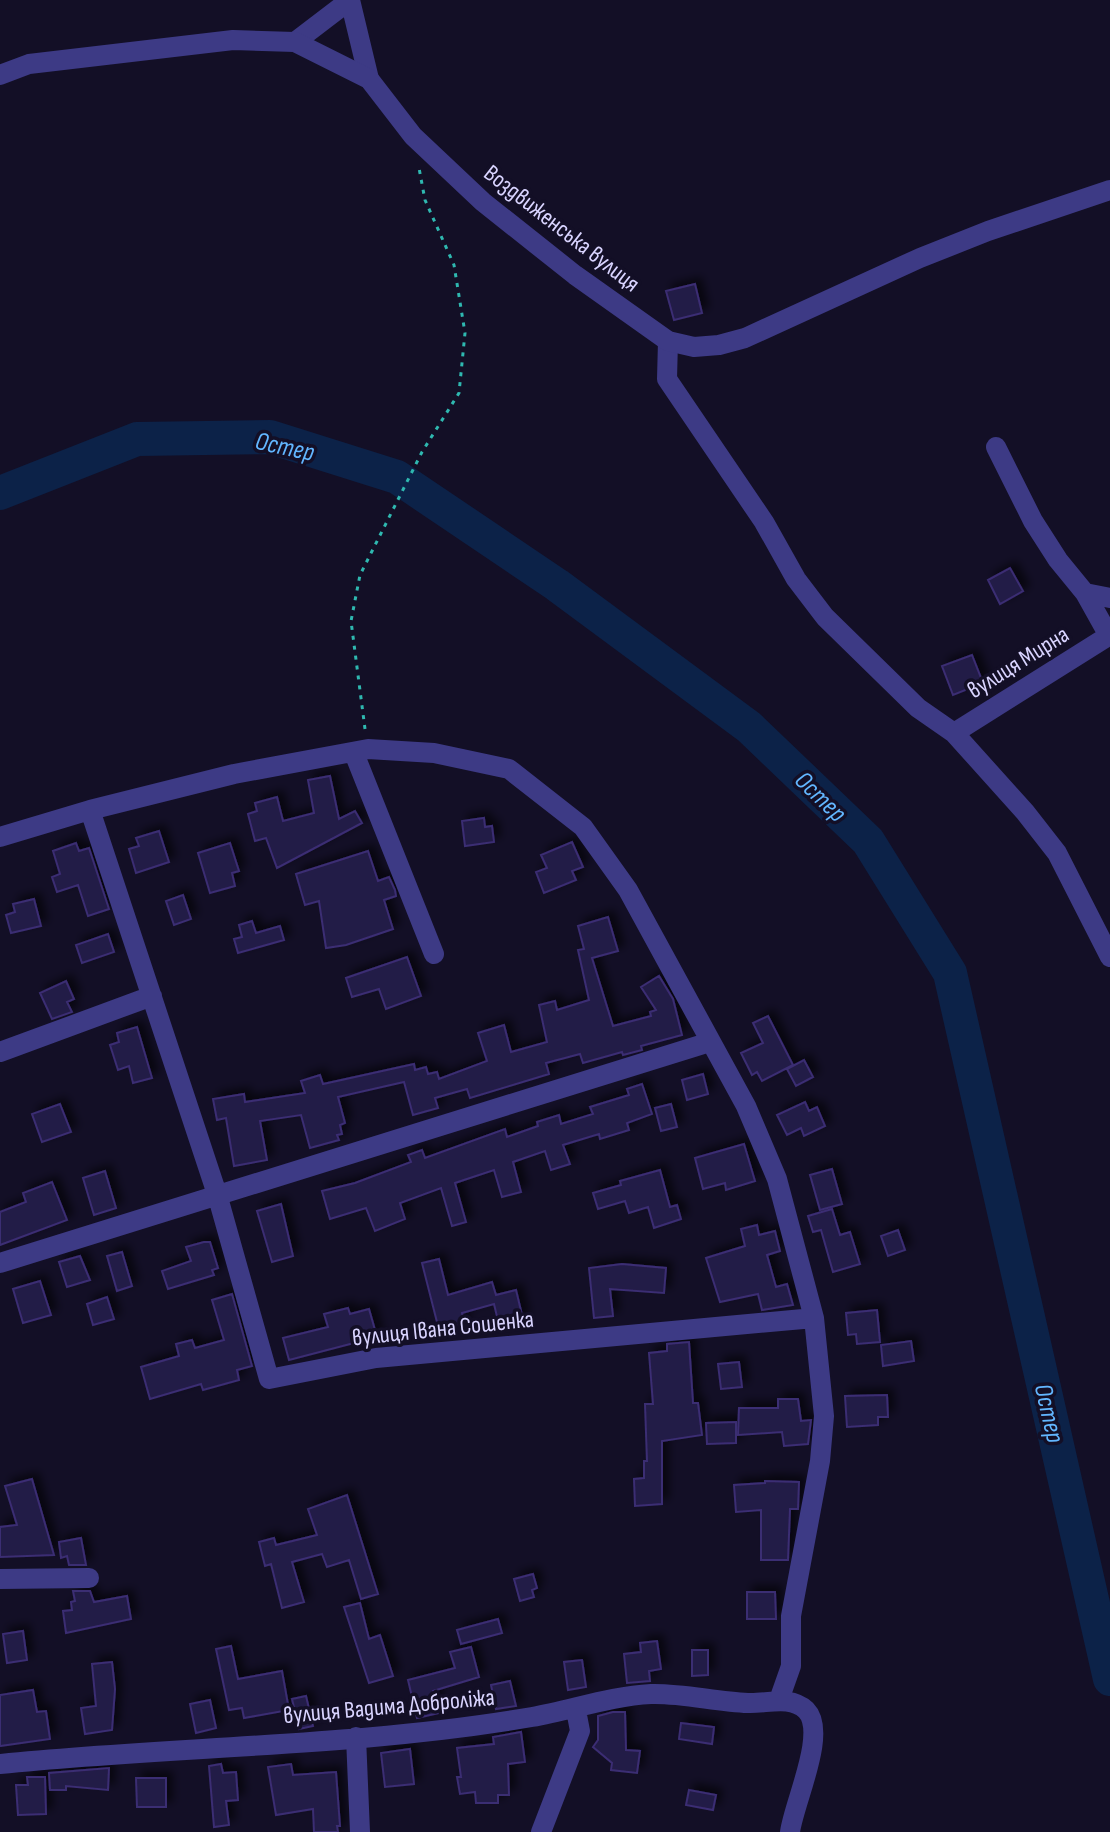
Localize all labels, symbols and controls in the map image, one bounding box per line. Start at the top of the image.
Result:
street label: Воздвиженська вулиця [478,159,645,298]
water label: Остер [252,426,318,469]
street label: вулиця Мирна [962,620,1074,705]
water label: Остер [788,765,853,829]
street label: вулиця Івана Сошенка [351,1305,535,1352]
water label: Остер [1027,1381,1070,1446]
street label: вулиця Вадима Доброліжа [282,1683,496,1730]

